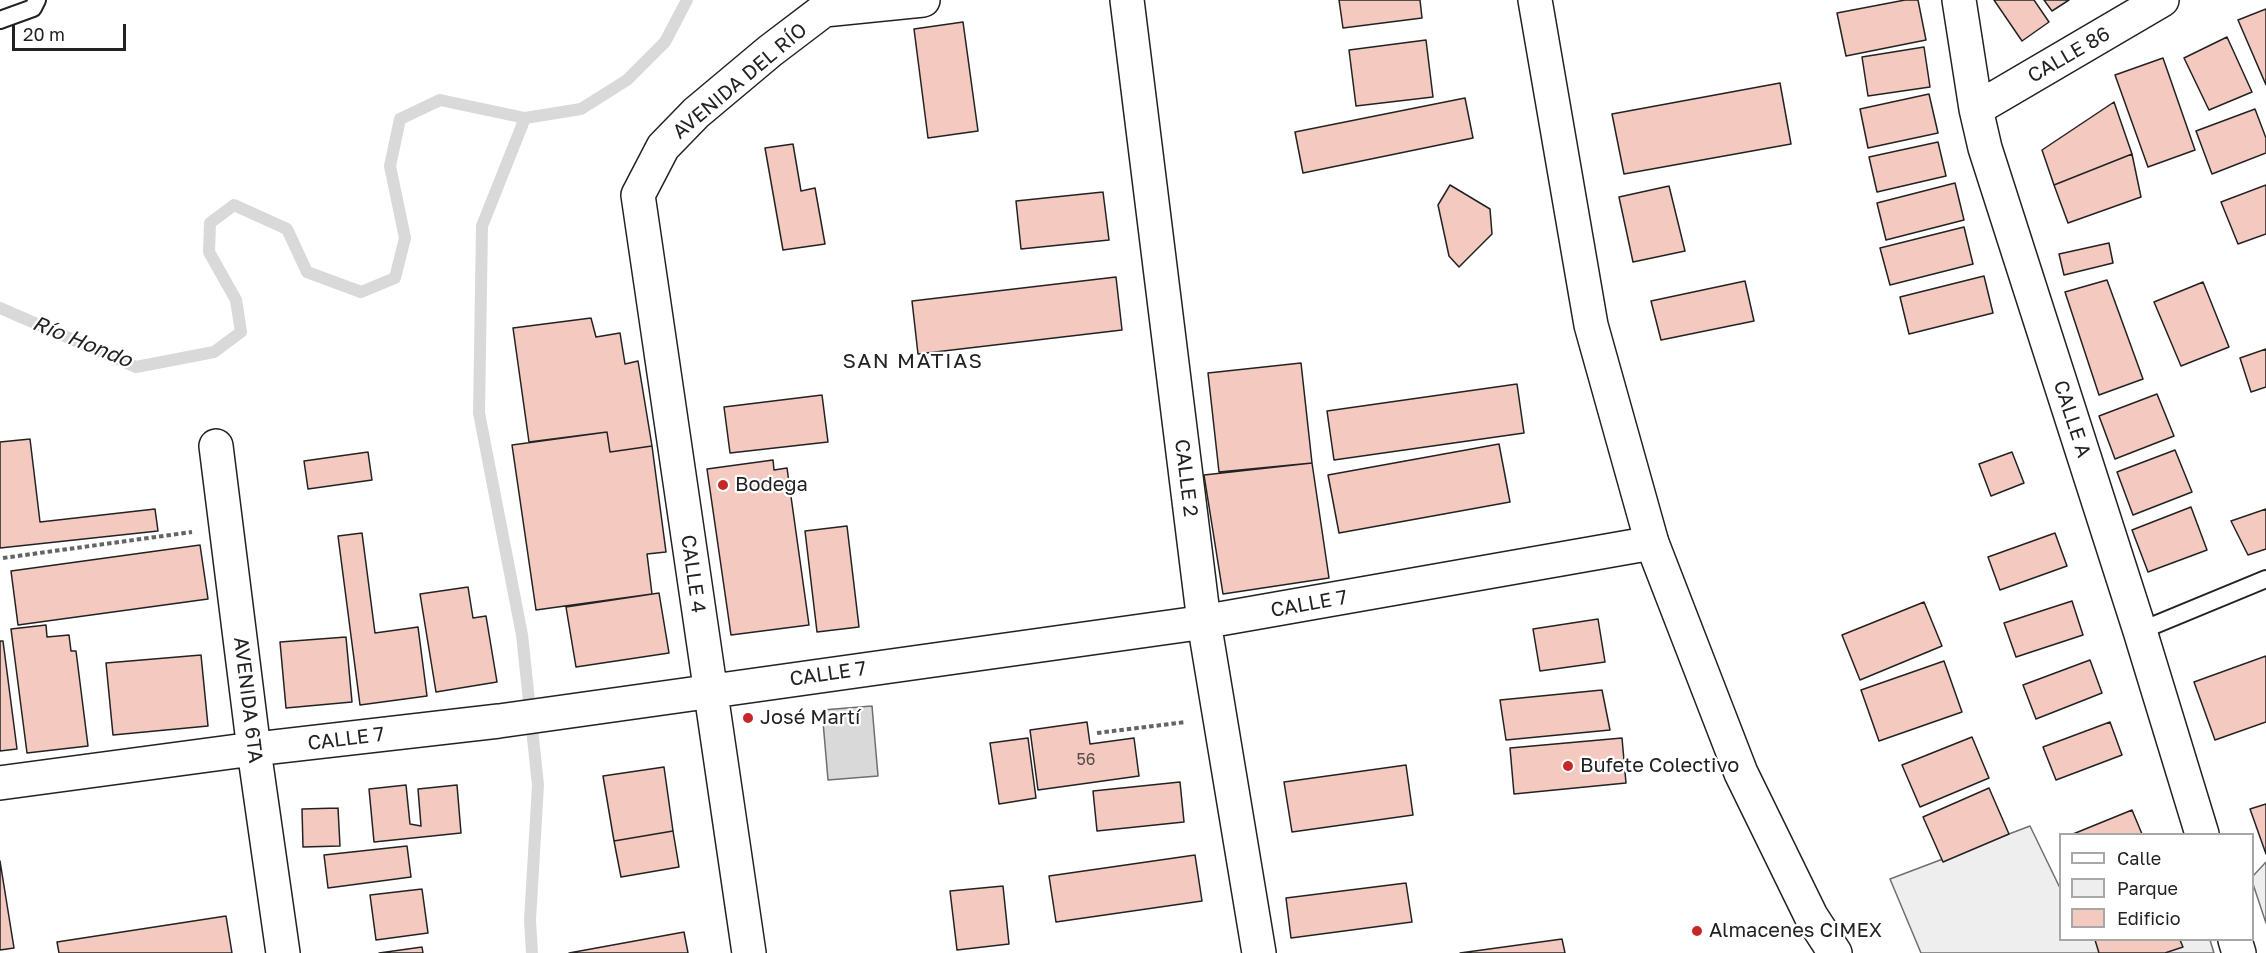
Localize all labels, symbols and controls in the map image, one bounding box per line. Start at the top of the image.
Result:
scale bar [15,12,129,50]
street label: AVENIDA DEL RÍO [668,18,812,144]
street label: CALLE 86 [2024,22,2114,88]
text: 20 m [23,23,65,45]
water label: Río Hondo [29,311,135,373]
district label: SAN MATIAS [843,348,983,374]
street label: CALLE A [2048,377,2096,461]
street label: CALLE 2 [1169,438,1203,518]
place label: Bodega [735,473,808,497]
marker: Bodega [716,478,730,492]
street label: CALLE 4 [676,533,710,615]
street label: CALLE 7 [1269,585,1349,623]
street label: AVENIDA 6TA [228,636,268,764]
street label: CALLE 7 [788,657,868,691]
place label: José Martí [760,706,860,730]
marker: José Martí [741,711,755,725]
street label: CALLE 7 [306,722,386,756]
house number: 56 [1077,750,1095,770]
place label: Bufete Colectivo [1580,754,1739,778]
marker: Bufete Colectivo [1561,759,1575,773]
legend [2059,833,2254,941]
text: Calle [2117,847,2161,869]
text: Parque [2117,877,2178,899]
text: Edificio [2117,907,2181,929]
place label: Almacenes CIMEX [1709,919,1882,943]
marker: Almacenes CIMEX [1690,924,1704,938]

